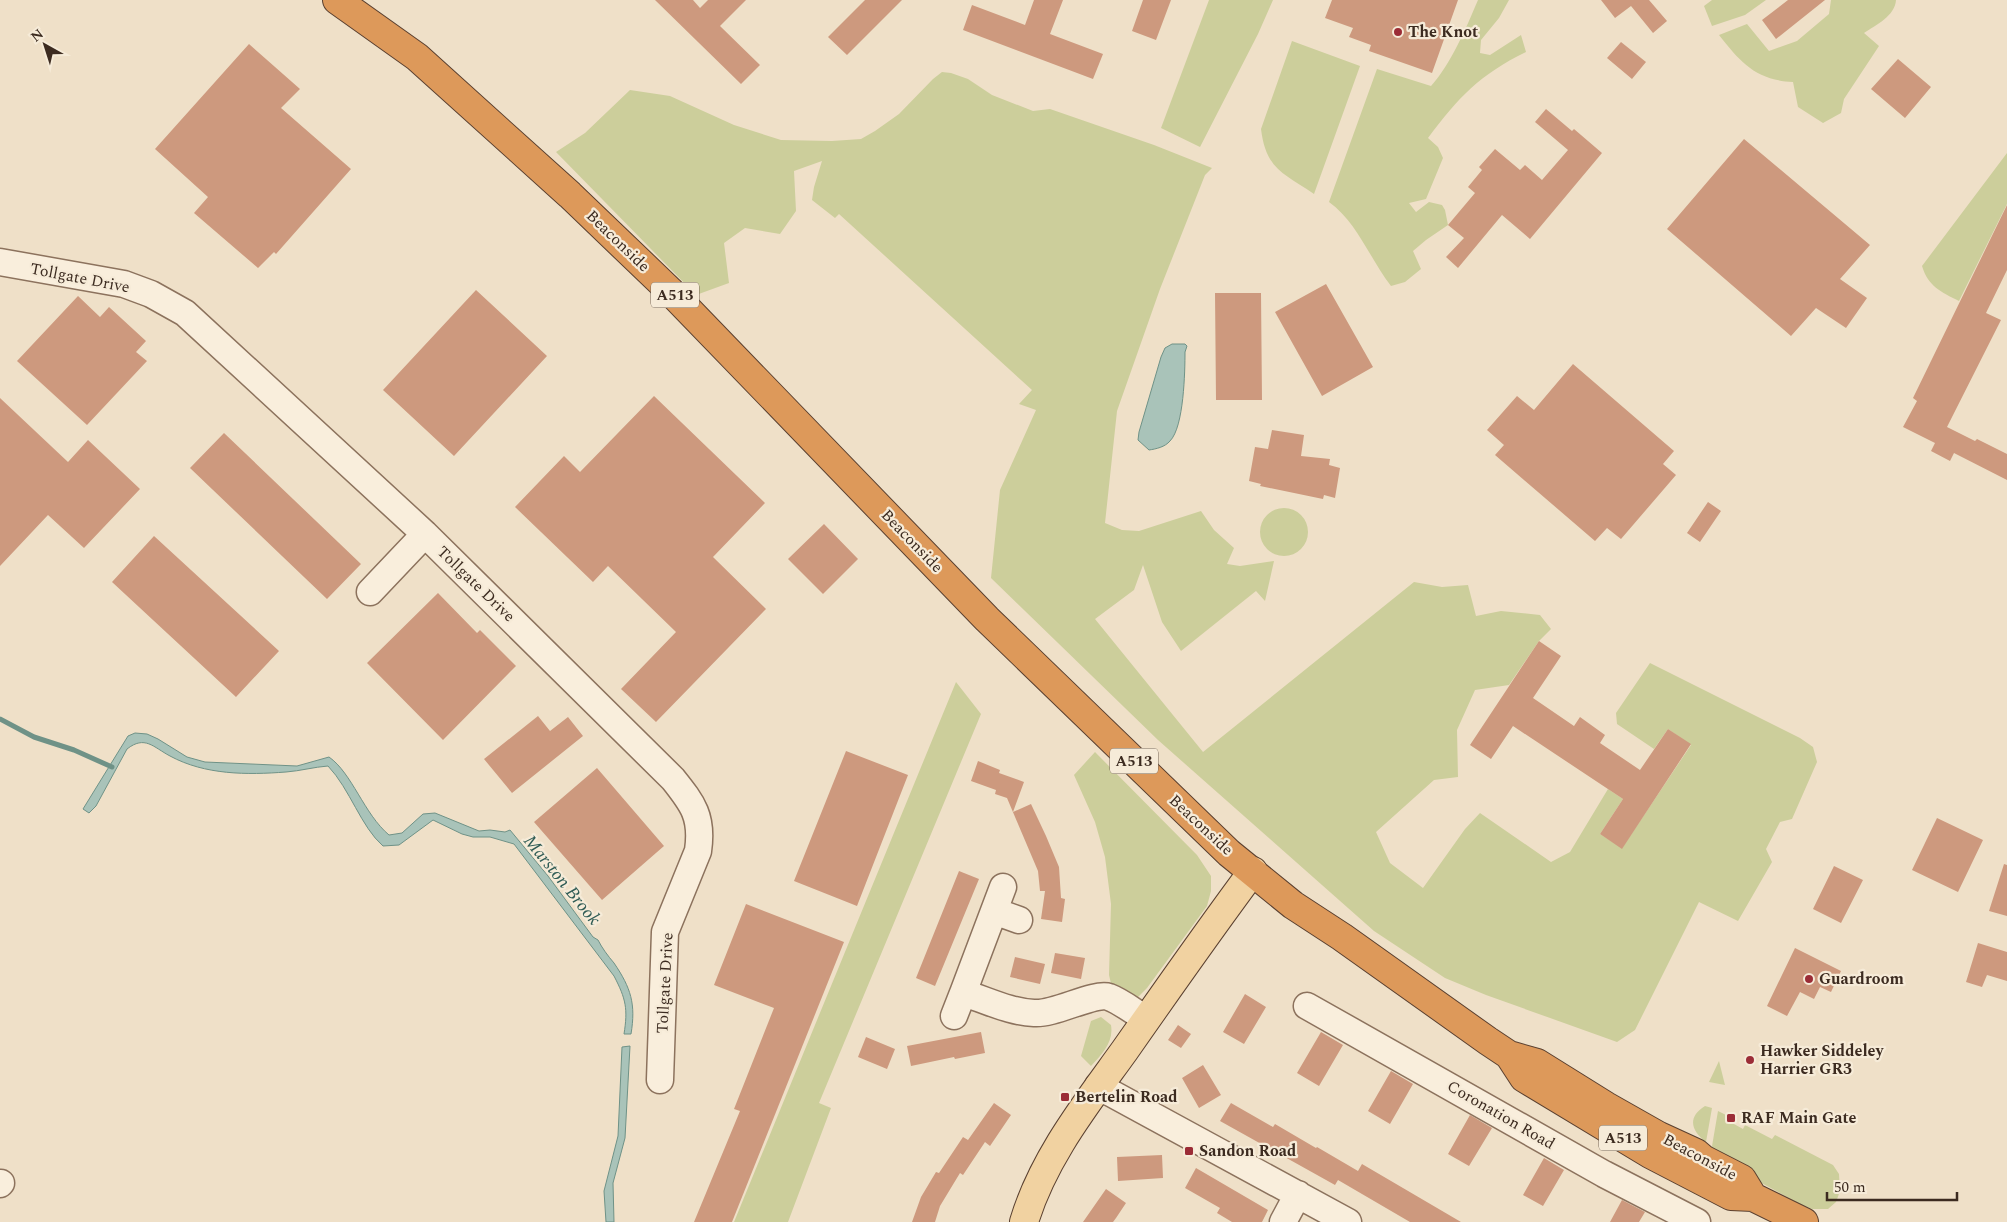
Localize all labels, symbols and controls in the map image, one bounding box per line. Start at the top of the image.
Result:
north arrow [20,20,70,70]
place label: The Knot [1408,20,1478,44]
text: N [26,24,48,47]
marker: The Knot [1392,26,1404,38]
street label: Beaconside [581,204,655,278]
street label: Tollgate Drive [28,257,132,299]
road number: A513 [651,282,699,308]
street label: Beaconside [875,504,949,578]
street label: Tollgate Drive [431,540,521,628]
road number: A513 [1110,748,1158,774]
street label: Beaconside [1163,789,1239,861]
water label: Marston Brook [517,829,608,932]
street label: Tollgate Drive [650,932,680,1034]
place label: Guardroom [1819,967,1904,991]
marker: Guardroom [1803,973,1815,985]
place label: Hawker Siddeley Harrier GR3 [1760,1039,1885,1081]
marker: Hawker Siddeley Harrier GR3 [1744,1054,1756,1066]
street label: Coronation Road [1443,1074,1559,1156]
place label: Bertelin Road [1075,1085,1178,1109]
marker: Bertelin Road [1059,1091,1071,1103]
place label: RAF Main Gate [1741,1106,1857,1130]
marker: RAF Main Gate [1725,1112,1737,1124]
road number: A513 [1599,1126,1647,1150]
street label: Beaconside [1659,1127,1741,1187]
place label: Sandon Road [1199,1139,1296,1163]
marker: Sandon Road [1183,1145,1195,1157]
scale bar [1827,1170,1957,1202]
text: 50 m [1834,1176,1866,1199]

